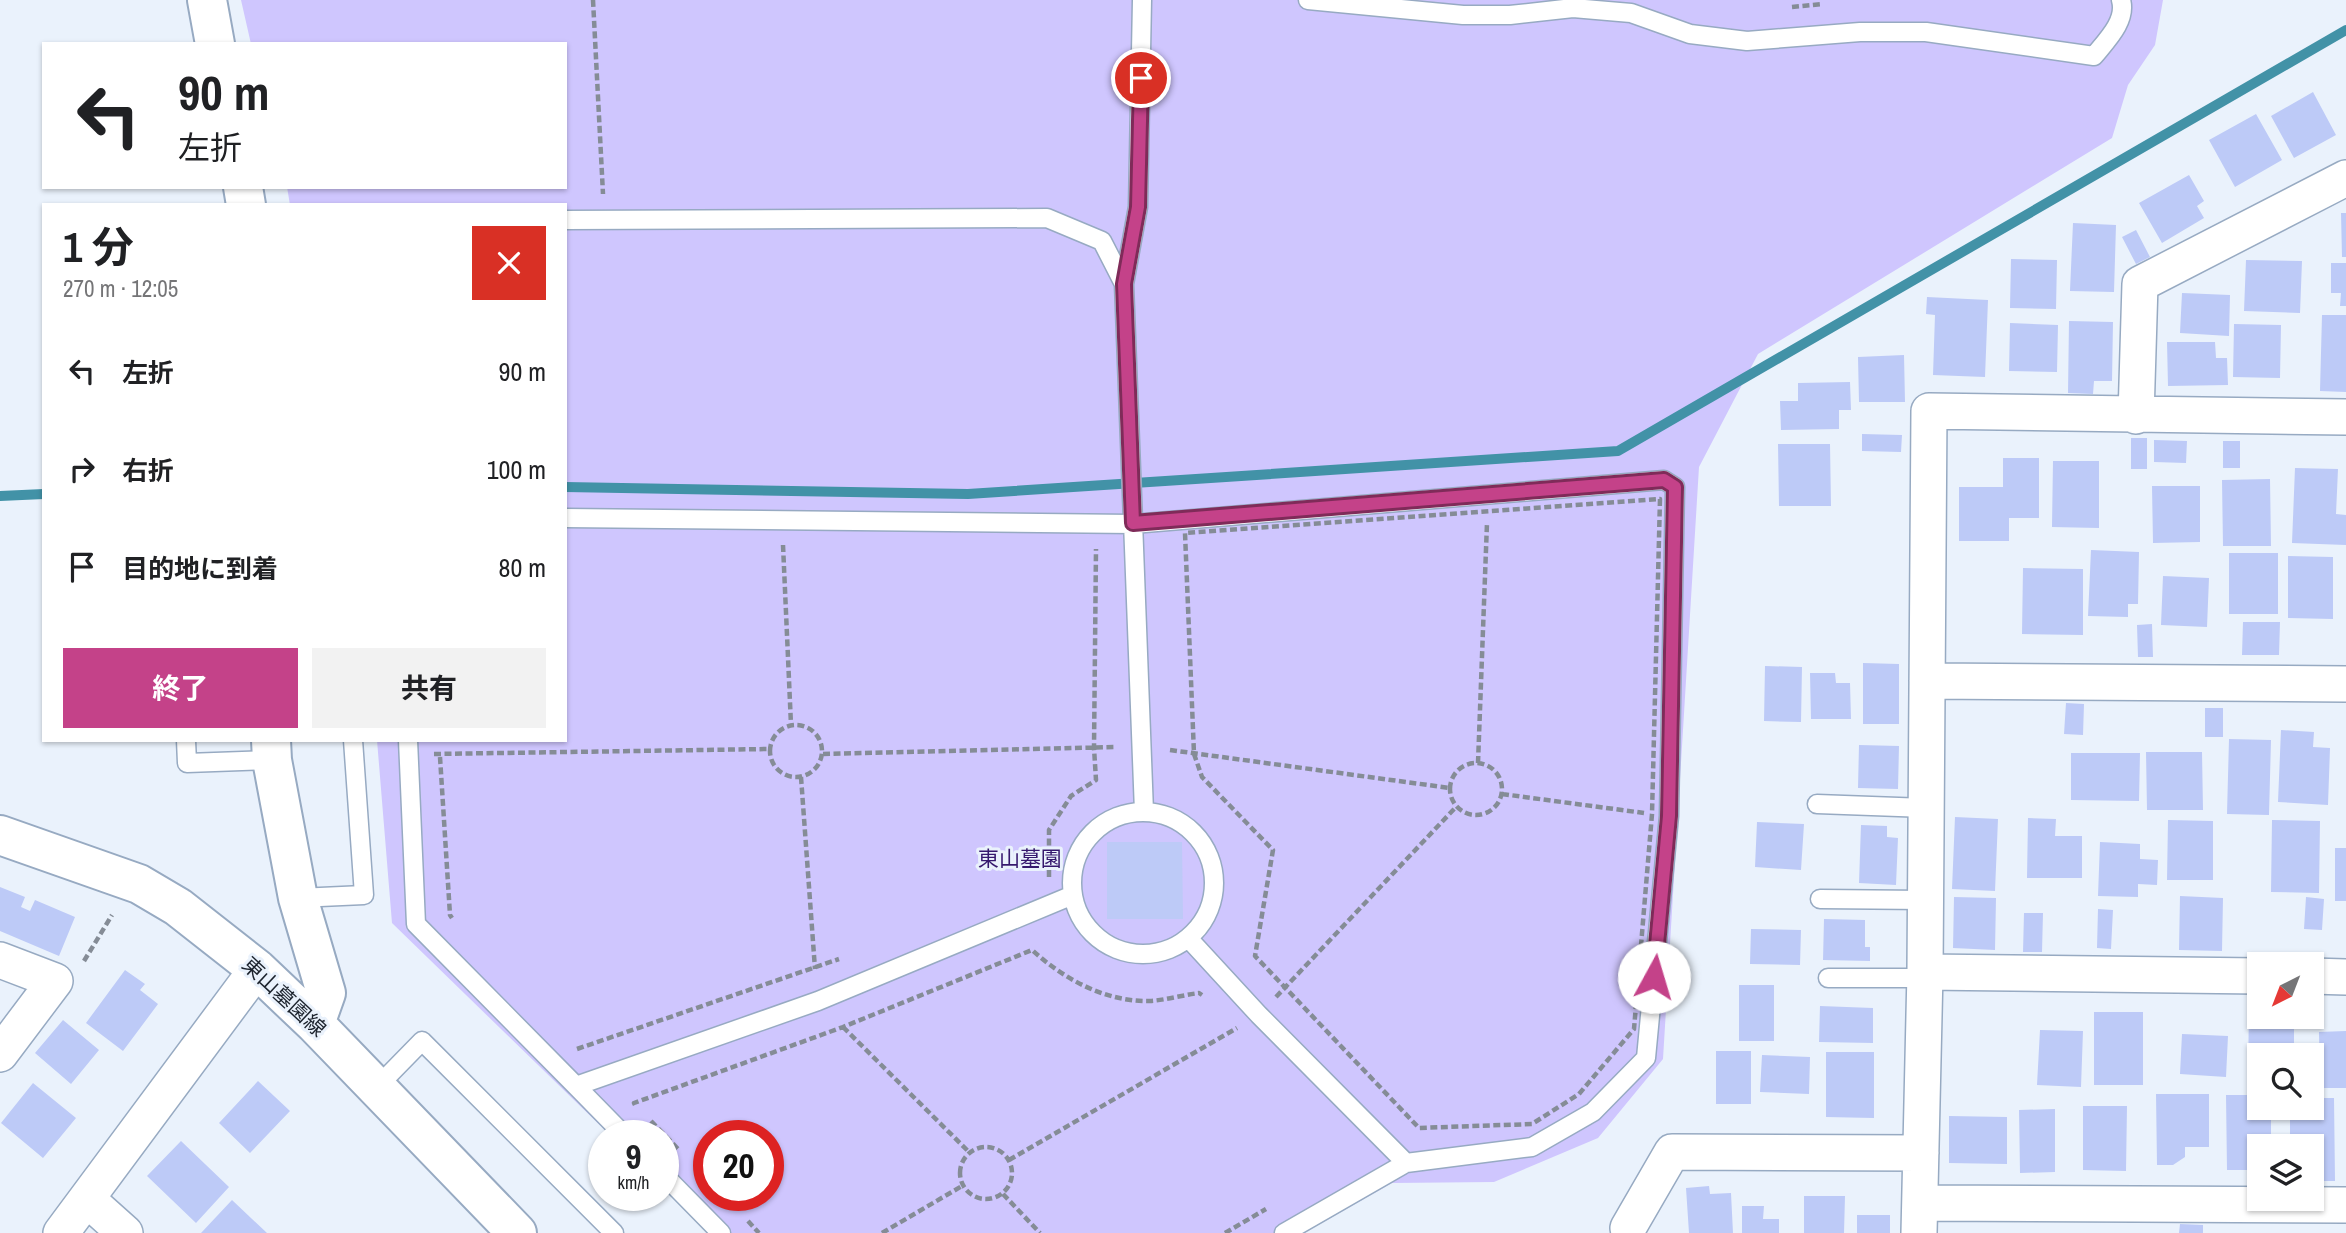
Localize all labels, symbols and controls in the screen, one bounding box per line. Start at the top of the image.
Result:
pin [1111,48,1171,108]
text: 90 m [178,59,270,125]
icon: arrive [1122,59,1160,97]
icon: left [63,70,154,161]
text: 左折 [178,126,242,169]
text: 1 分 [63,219,134,275]
button: close [472,226,546,300]
text: 270 m · 12:05 [63,273,178,304]
icon: left [63,352,101,390]
text: 90 m [499,354,546,389]
text: 左折 [122,355,174,390]
icon: right [63,450,101,488]
text: 100 m [487,452,546,487]
text: 右折 [122,453,174,488]
icon: arrive [63,548,101,586]
text: 80 m [499,550,546,585]
text: 目的地に到着 [122,551,278,586]
button: 終了 [63,648,298,728]
button: 共有 [312,648,546,728]
park label: 東山墓園 [978,844,1062,873]
position arrow [1617,940,1691,1014]
street label: 東山墓園線 [236,950,333,1043]
north arrow [2247,952,2324,1029]
map controls [2247,952,2324,1211]
button: search [2247,1043,2324,1120]
speed limit sign: 20 [693,1120,784,1211]
text: 9 [626,1133,641,1180]
button: layers [2247,1134,2324,1211]
text: km/h [618,1170,650,1195]

